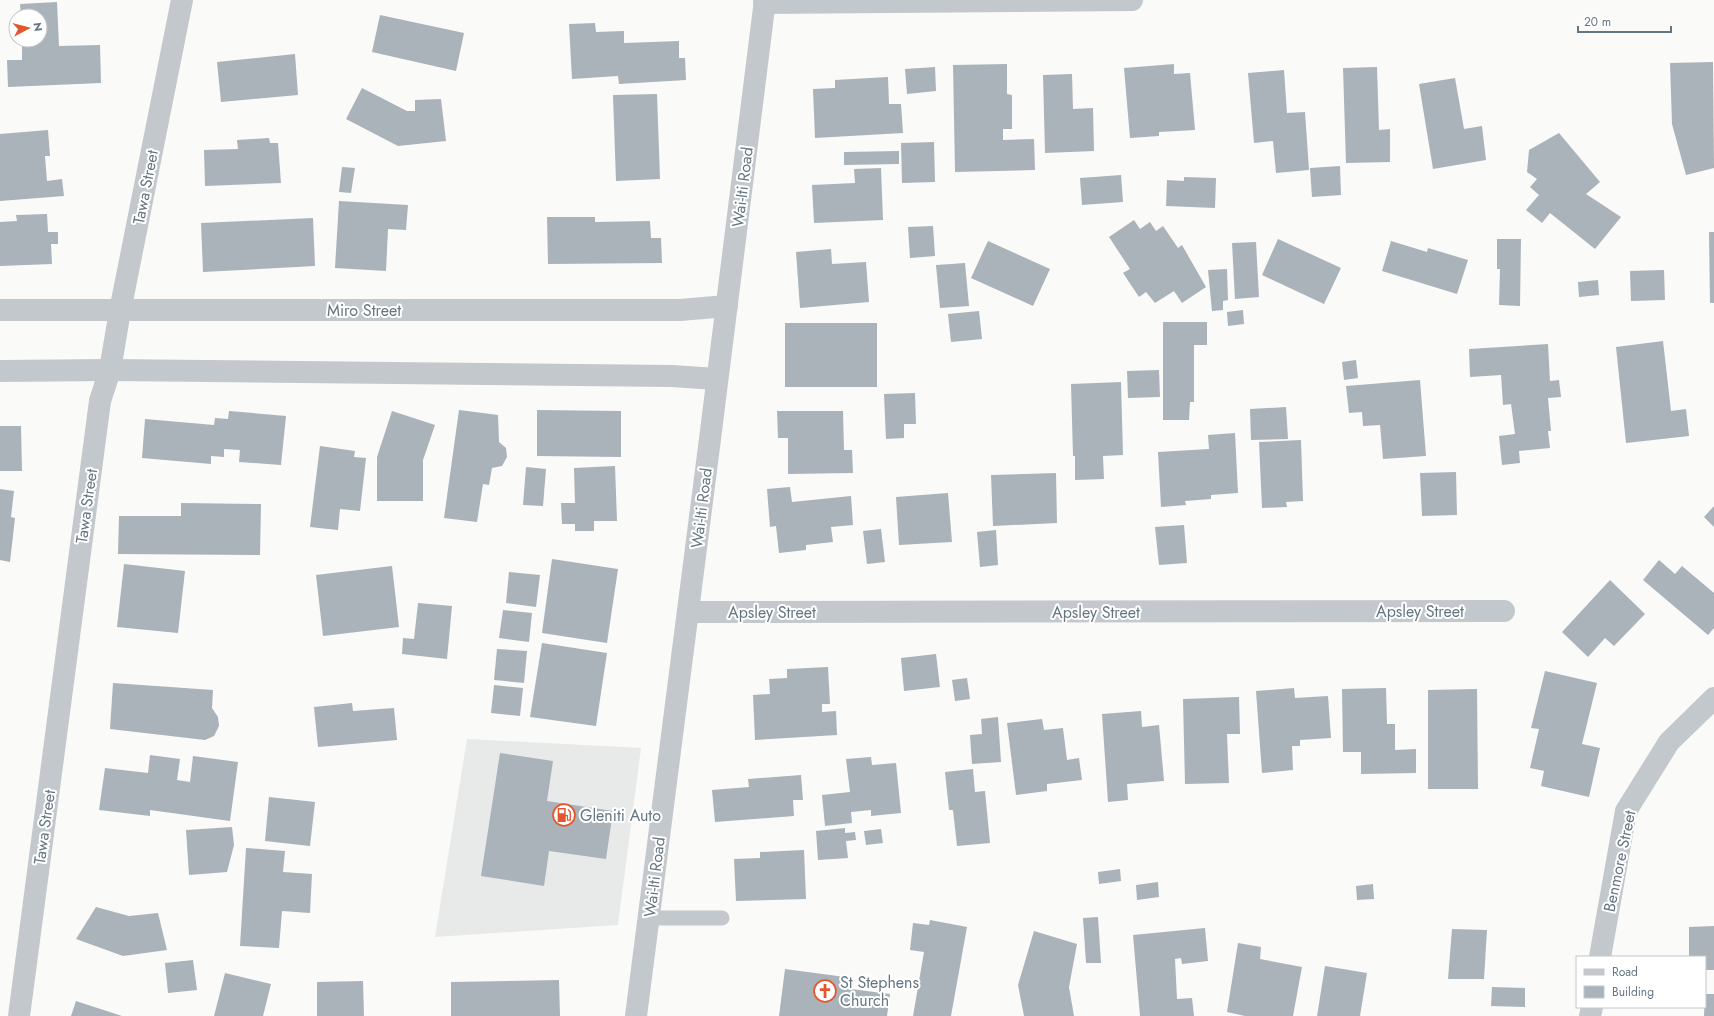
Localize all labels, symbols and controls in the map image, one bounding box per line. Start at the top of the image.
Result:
north arrow [8,8,48,48]
scale bar [1578,8,1671,34]
text: 20 m [1584,13,1611,31]
text: N [29,21,46,32]
street label: Wai-Iti Road [726,146,759,229]
street label: Tawa Street [127,148,164,226]
street label: Miro Street [327,299,401,322]
street label: Tawa Street [70,467,103,545]
street label: Wai-Iti Road [685,467,718,550]
street label: Apsley Street [1376,600,1464,623]
street label: Apsley Street [728,601,816,624]
street label: Apsley Street [1052,601,1140,624]
street label: Tawa Street [28,788,61,866]
fuel station icon: Gleniti Auto [551,802,577,828]
place label: Gleniti Auto [580,804,661,827]
street label: Benmore Street [1598,808,1642,914]
street label: Wai-Iti Road [638,836,671,919]
legend [1576,956,1706,1008]
text: Road [1612,963,1638,981]
place label: St Stephens Church [840,971,919,1012]
church icon: St Stephens Church [812,978,838,1004]
text: Building [1612,983,1654,1001]

